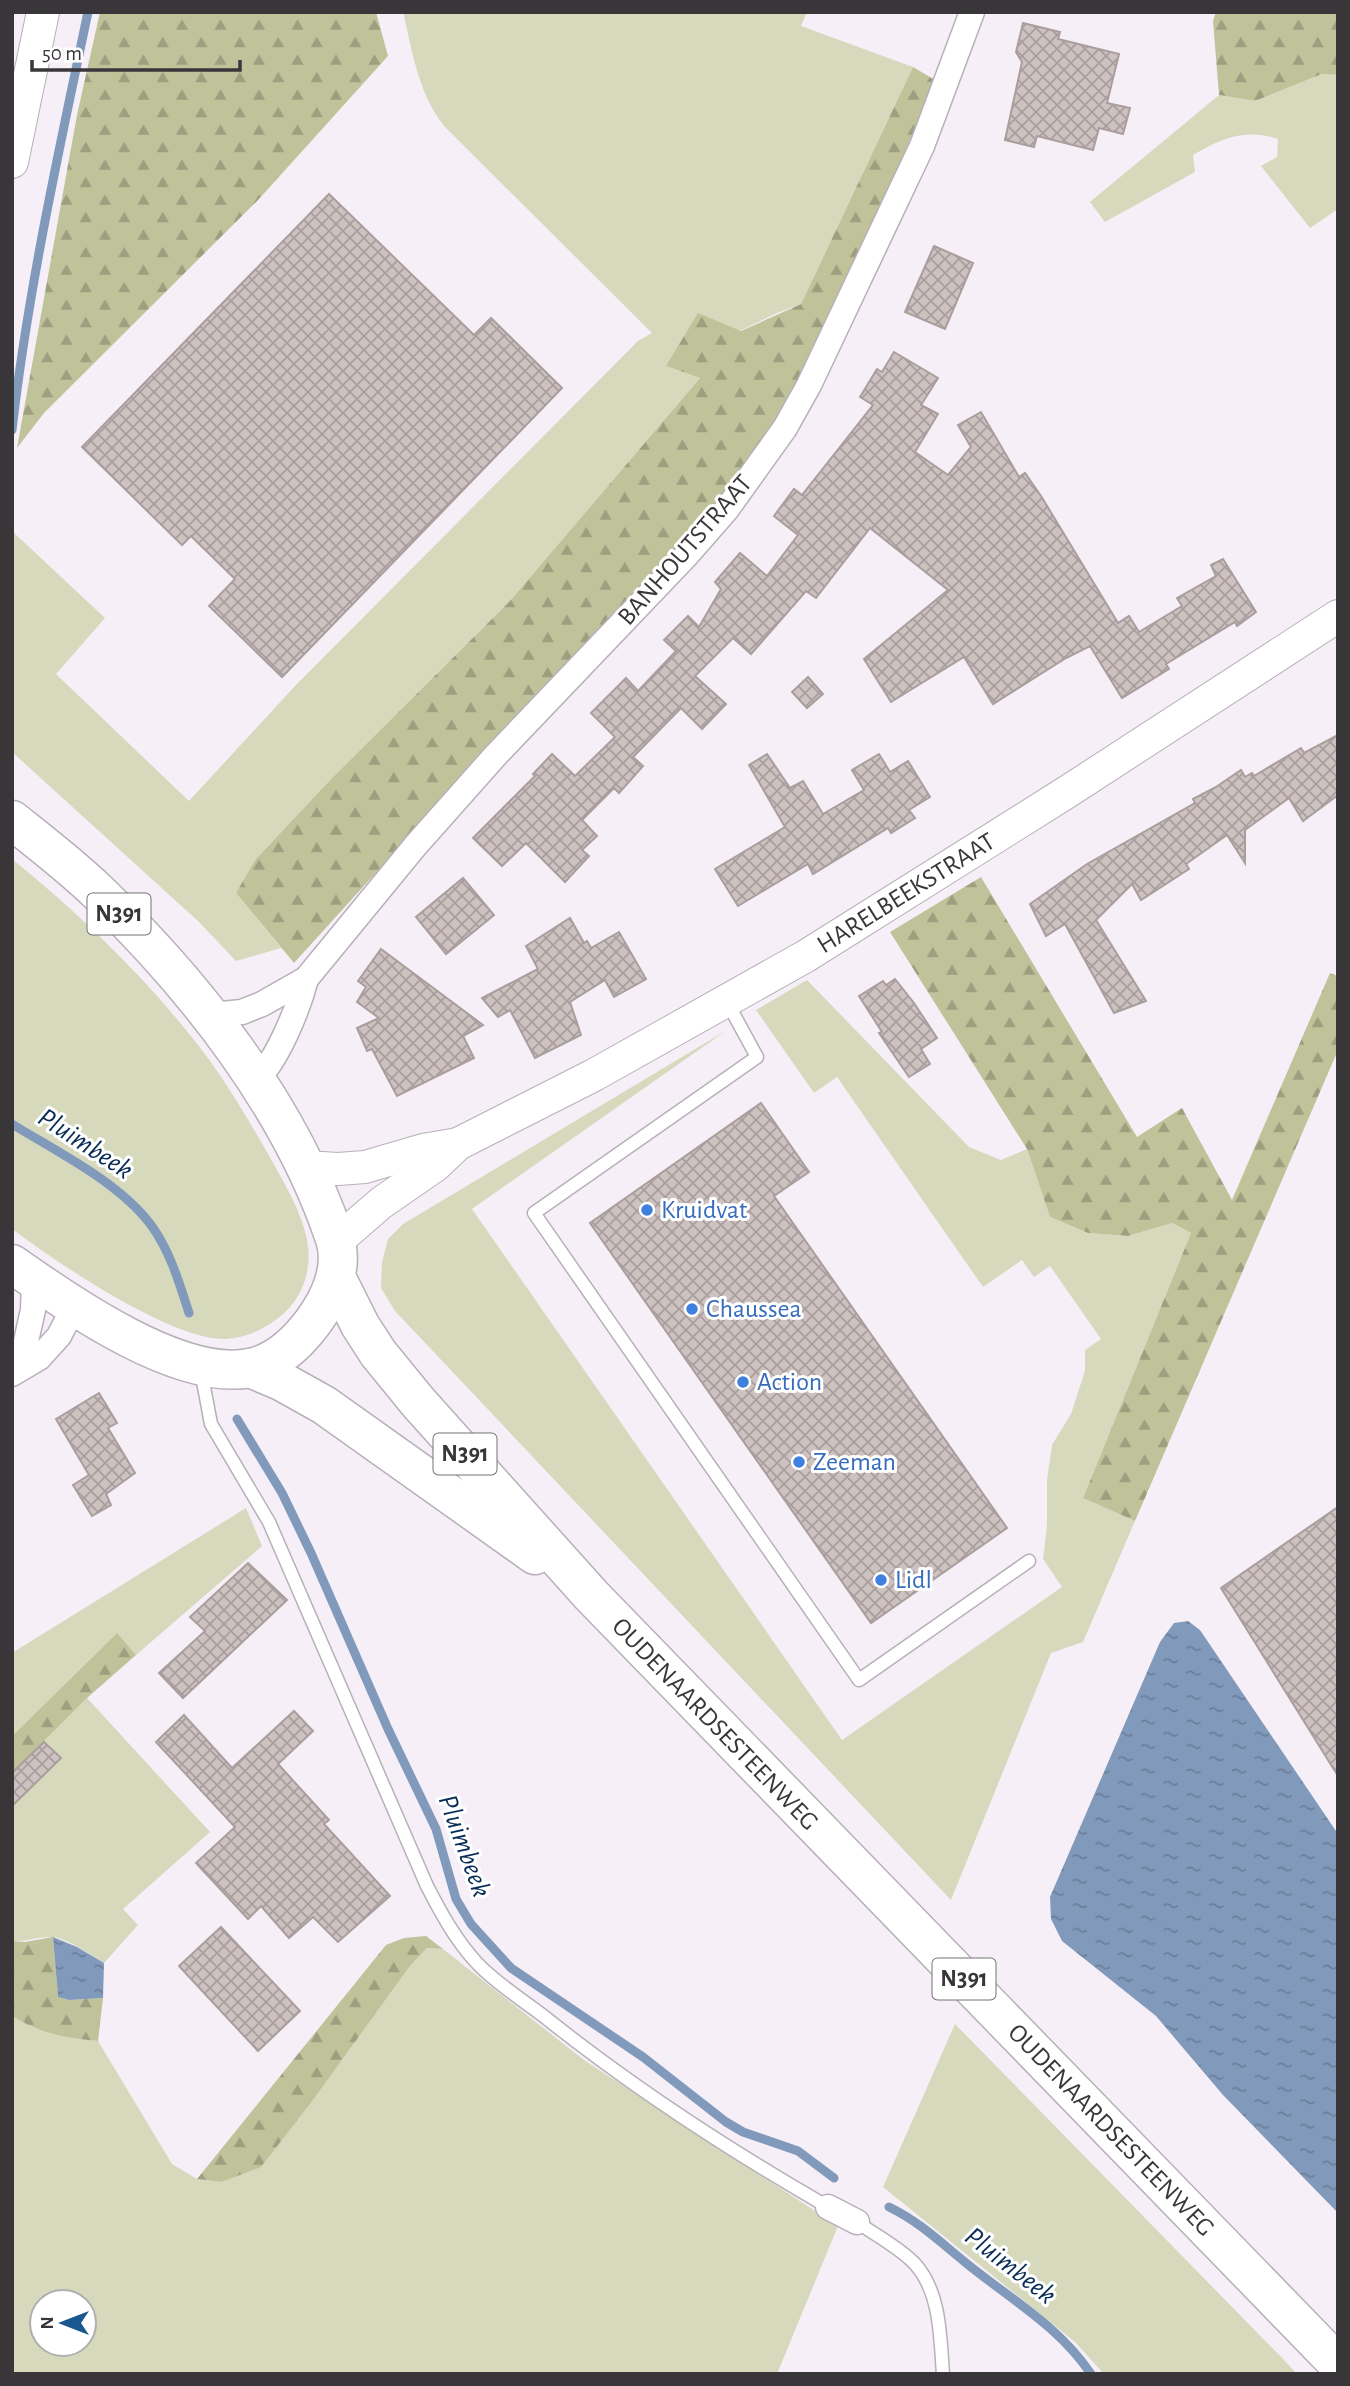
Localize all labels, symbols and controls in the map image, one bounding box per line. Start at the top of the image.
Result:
scale bar [32,28,240,72]
text: 50 m [42,43,82,64]
street label: BANHOUTSTRAAT [613,470,757,630]
street label: HARELBEEKSTRAAT [813,828,1000,958]
road number: N391 [88,894,150,934]
water label: Pluimbeek [33,1103,137,1185]
place label: Kruidvat [661,1197,747,1223]
marker: Kruidvat [639,1202,655,1218]
place label: Chaussea [706,1296,802,1322]
marker: Chaussea [684,1301,700,1317]
place label: Action [757,1369,822,1395]
marker: Action [735,1374,751,1390]
road number: N391 [434,1434,496,1474]
place label: Zeeman [813,1449,896,1475]
marker: Zeeman [791,1454,807,1470]
place label: Lidl [895,1567,932,1593]
marker: Lidl [873,1572,889,1588]
street label: OUDENAARDSESTEENWEG [607,1613,823,1835]
water label: Pluimbeek [433,1791,495,1901]
road number: N391 [932,1958,996,2000]
street label: OUDENAARDSESTEENWEG [1003,2019,1219,2241]
water label: Pluimbeek [959,2222,1061,2310]
north arrow [28,2288,98,2358]
text: N [38,2316,57,2330]

